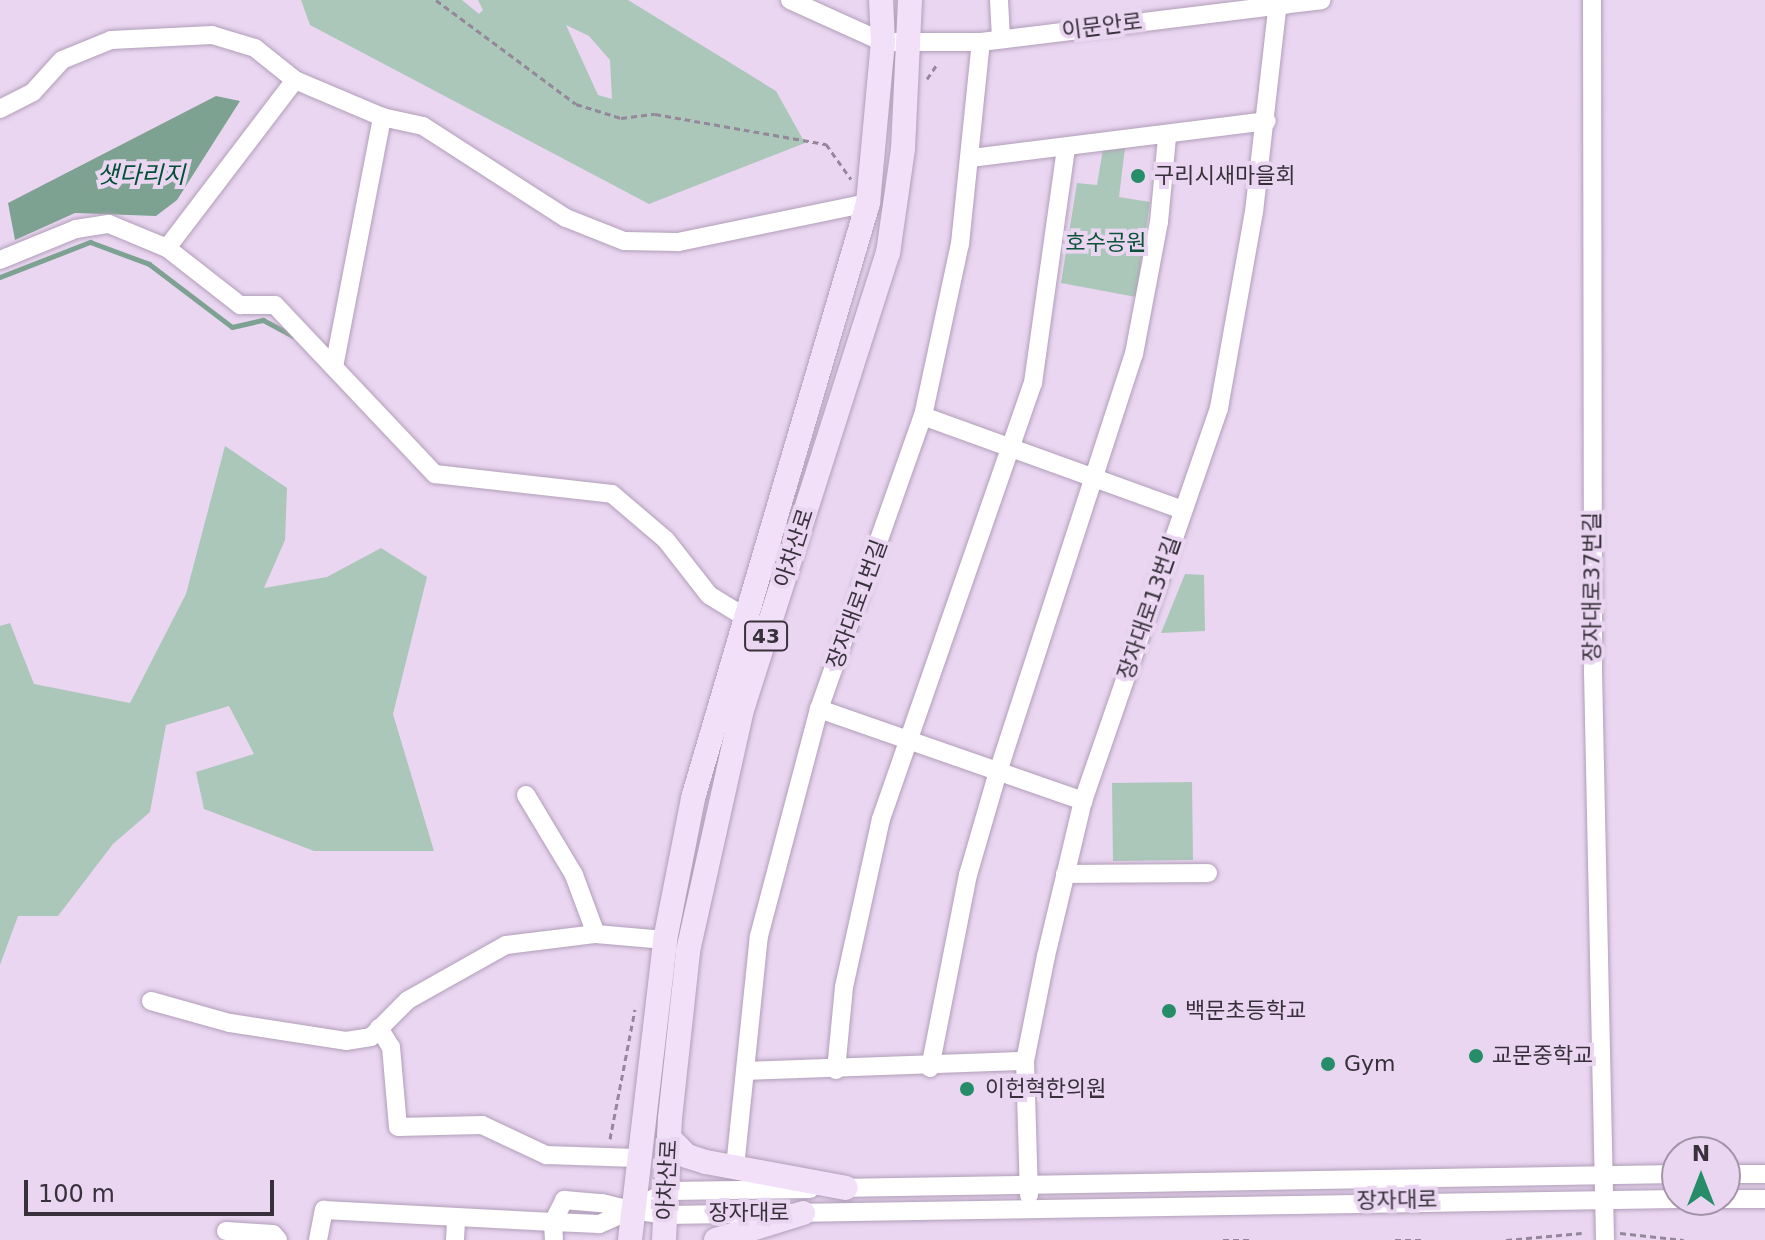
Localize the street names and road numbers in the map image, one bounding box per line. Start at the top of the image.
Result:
street label: 이문안로 [1060,8,1144,44]
street label: 아차산로 [769,505,819,591]
street label: 장자대로37번길 [1579,512,1605,662]
street label: 장자대로13번길 [1112,533,1186,683]
street label: 장자대로1번길 [821,536,893,672]
road number: 43 [744,620,788,652]
street label: 아차산로 [652,1139,682,1221]
street label: 장자대로 [1356,1186,1438,1214]
street label: 장자대로 [709,1200,789,1226]

